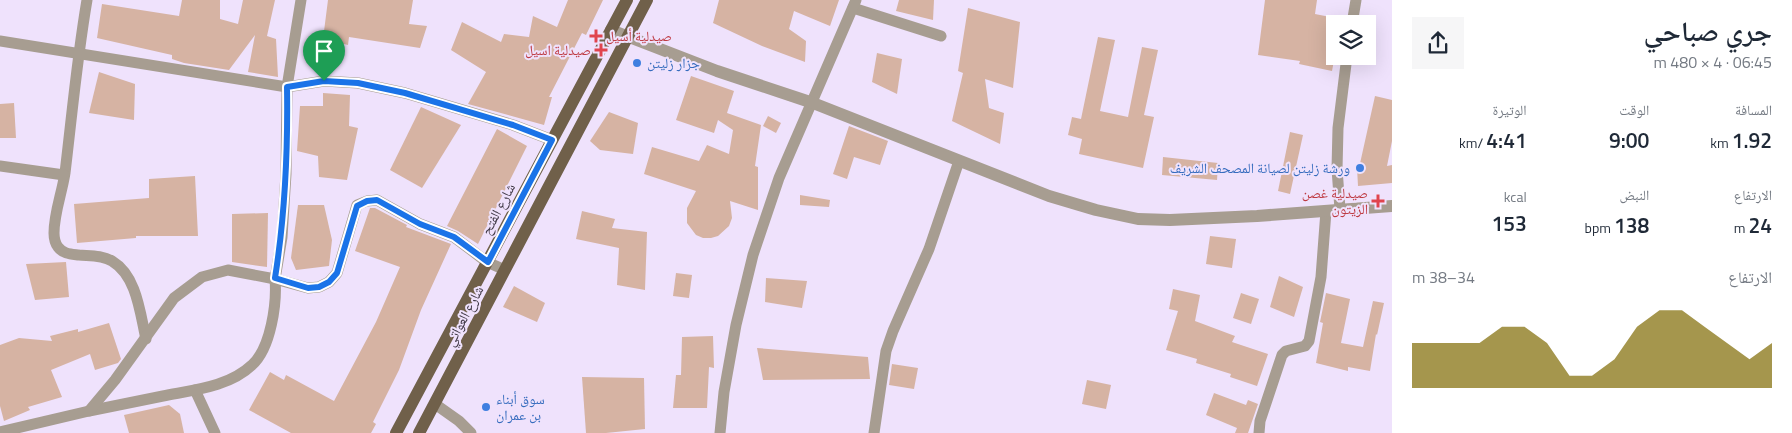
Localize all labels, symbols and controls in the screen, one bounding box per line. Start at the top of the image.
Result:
text: جري صباحي [1644,9,1772,52]
map controls [1326,15,1376,65]
button: layers [1326,15,1376,65]
button: share [1412,17,1464,69]
place label: صيدلية أسيل [606,25,672,46]
pin [303,30,345,81]
marker: صيدلية أسيل [590,30,602,42]
icon: arrive [310,37,338,65]
place label: صيدلية اسيل [525,39,591,60]
marker: صيدلية اسيل [595,44,607,56]
text: 06:45 · 4 × 480 m [1653,50,1772,74]
place label: جزار زليتن [647,52,700,73]
marker: جزار زليتن [631,57,643,69]
text: الوتيرة [1493,99,1527,120]
text: الوقت [1619,99,1649,120]
text: المسافة [1735,99,1772,120]
text: 4:41 [1486,124,1527,156]
text: 9:00 [1609,124,1649,156]
text: 1.92 [1732,124,1772,156]
text: /km [1459,132,1486,153]
text: km [1710,132,1732,153]
place label: ورشة زليتن لصيانة المصحف الشريف [1170,157,1350,178]
marker: ورشة زليتن لصيانة المصحف الشريف [1354,162,1366,174]
street label: شارع الفتح [475,179,520,238]
place label: صيدلية غصن الزيتون [1302,182,1368,219]
text: النبض [1619,184,1649,205]
text: الارتفاع [1734,184,1772,205]
text: kcal [1504,186,1527,207]
marker: صيدلية غصن الزيتون [1372,195,1384,207]
text: 153 [1491,207,1527,239]
text: 138 [1614,209,1649,241]
text: 24 [1748,209,1772,241]
text: bpm [1585,217,1614,238]
text: m [1734,217,1748,238]
text: 34–38 m [1412,265,1475,289]
text: الارتفاع [1728,265,1772,289]
street label: شارع العواتي [439,282,490,351]
place label: سوق أبناء بن عمران [496,388,545,425]
marker: سوق أبناء بن عمران [480,401,492,413]

